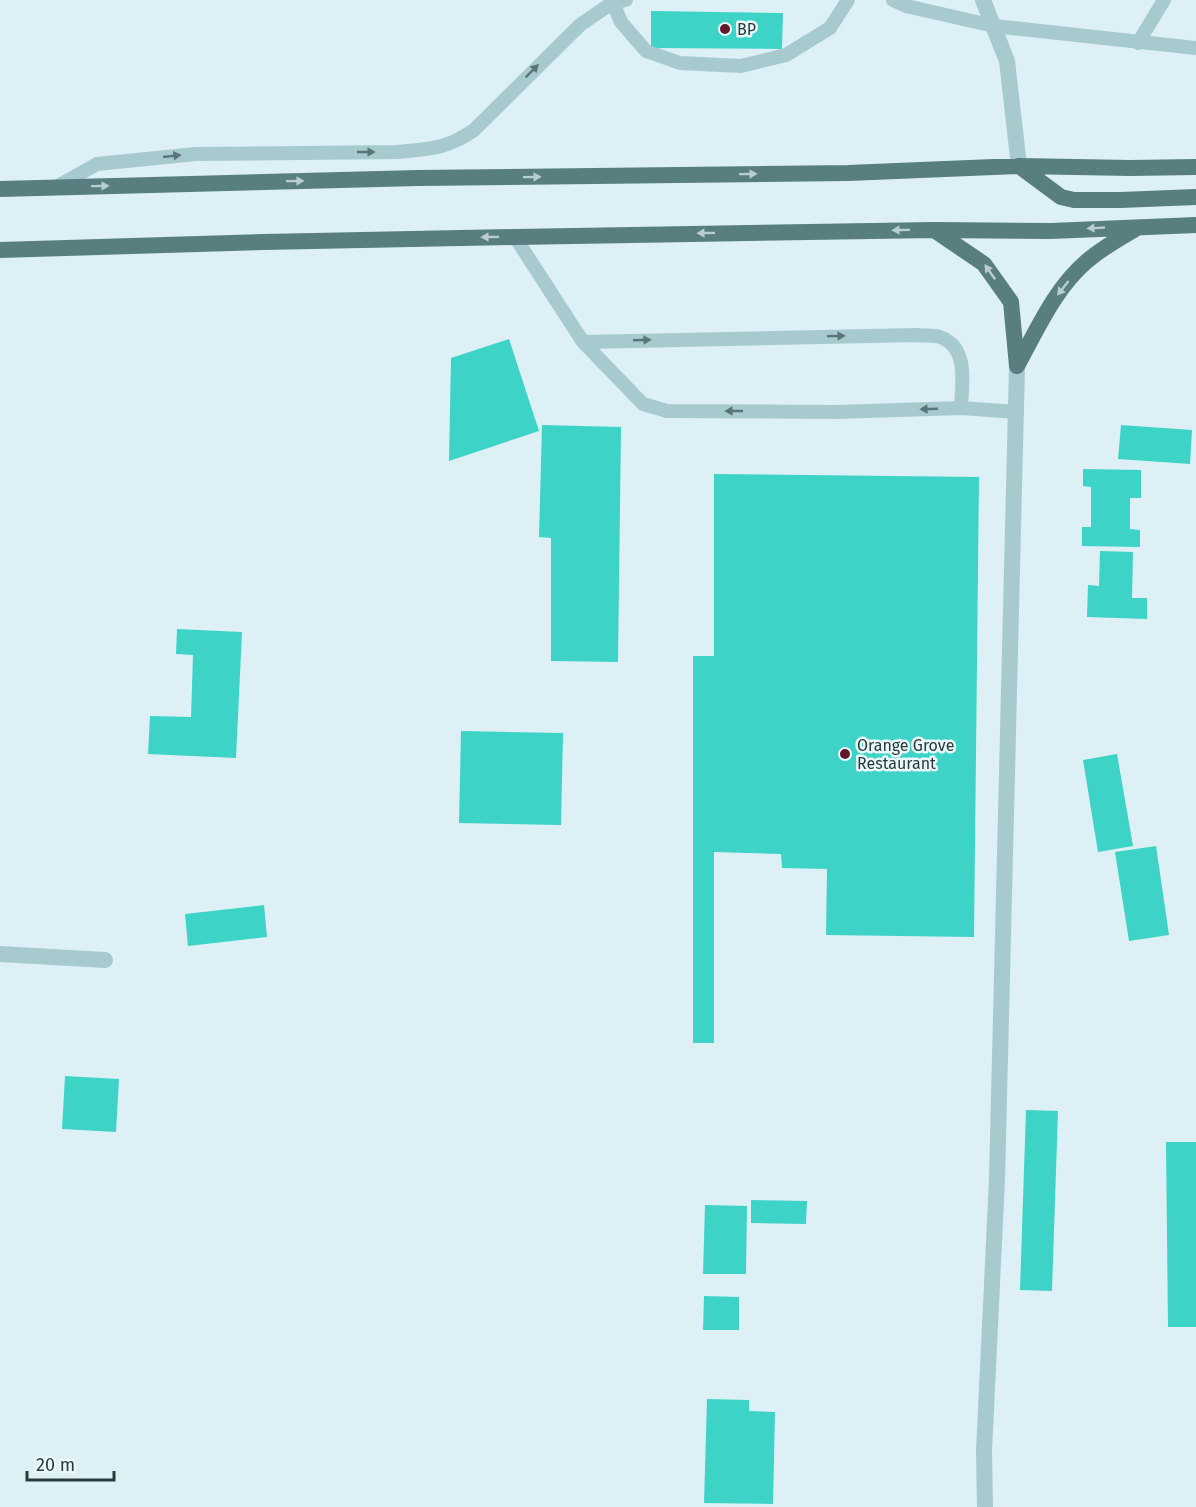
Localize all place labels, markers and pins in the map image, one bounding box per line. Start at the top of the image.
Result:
place label: BP [737,20,756,39]
marker: BP [718,22,732,36]
place label: Orange Grove Restaurant [857,736,954,773]
marker: Orange Grove Restaurant [838,747,852,761]

